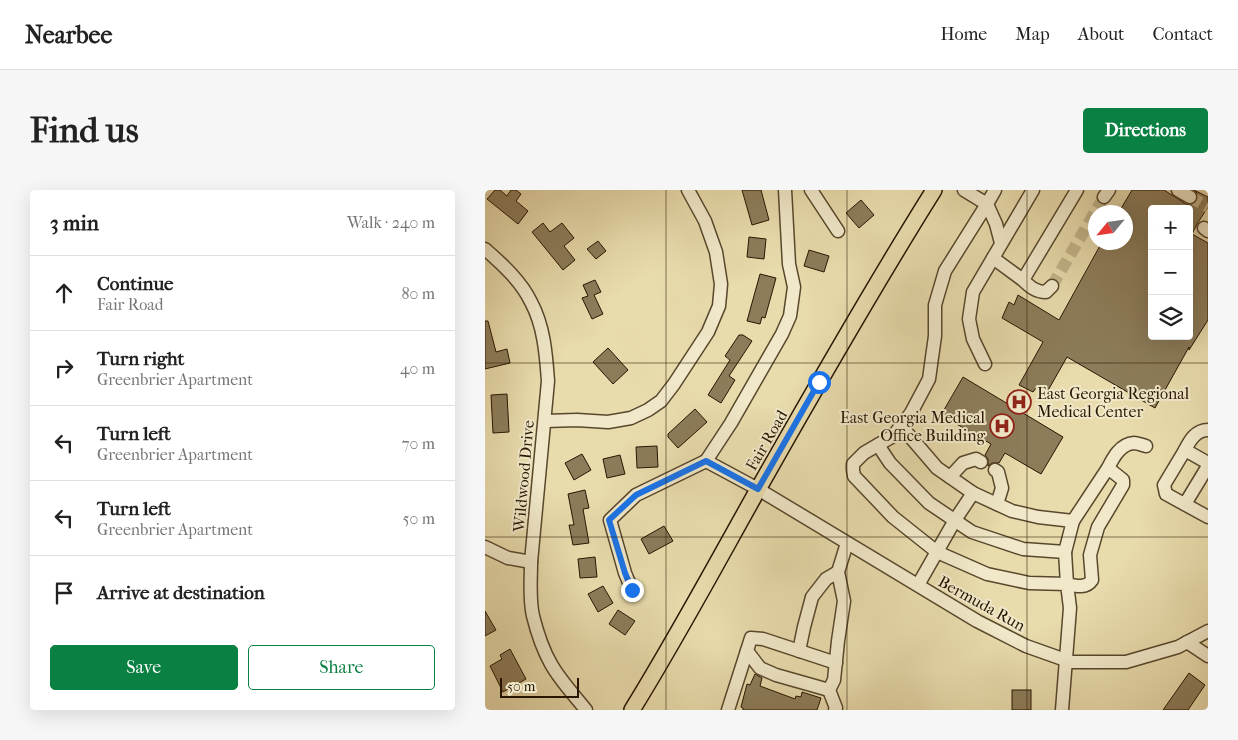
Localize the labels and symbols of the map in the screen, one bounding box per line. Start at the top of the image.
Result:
north arrow [1088,205,1133,250]
route start [808,371,831,394]
place label: East Georgia Regional Medical Center [1037,384,1190,421]
hospital icon: East Georgia Regional Medical Center [1006,389,1032,415]
street label: Fair Road [742,406,791,474]
place label: East Georgia Medical Office Building [840,408,986,445]
hospital icon: East Georgia Medical Office Building [989,413,1015,439]
street label: Wildwood Drive [509,419,538,534]
street label: Bermuda Run [935,572,1029,635]
route end [621,579,644,602]
scale bar [500,675,579,698]

